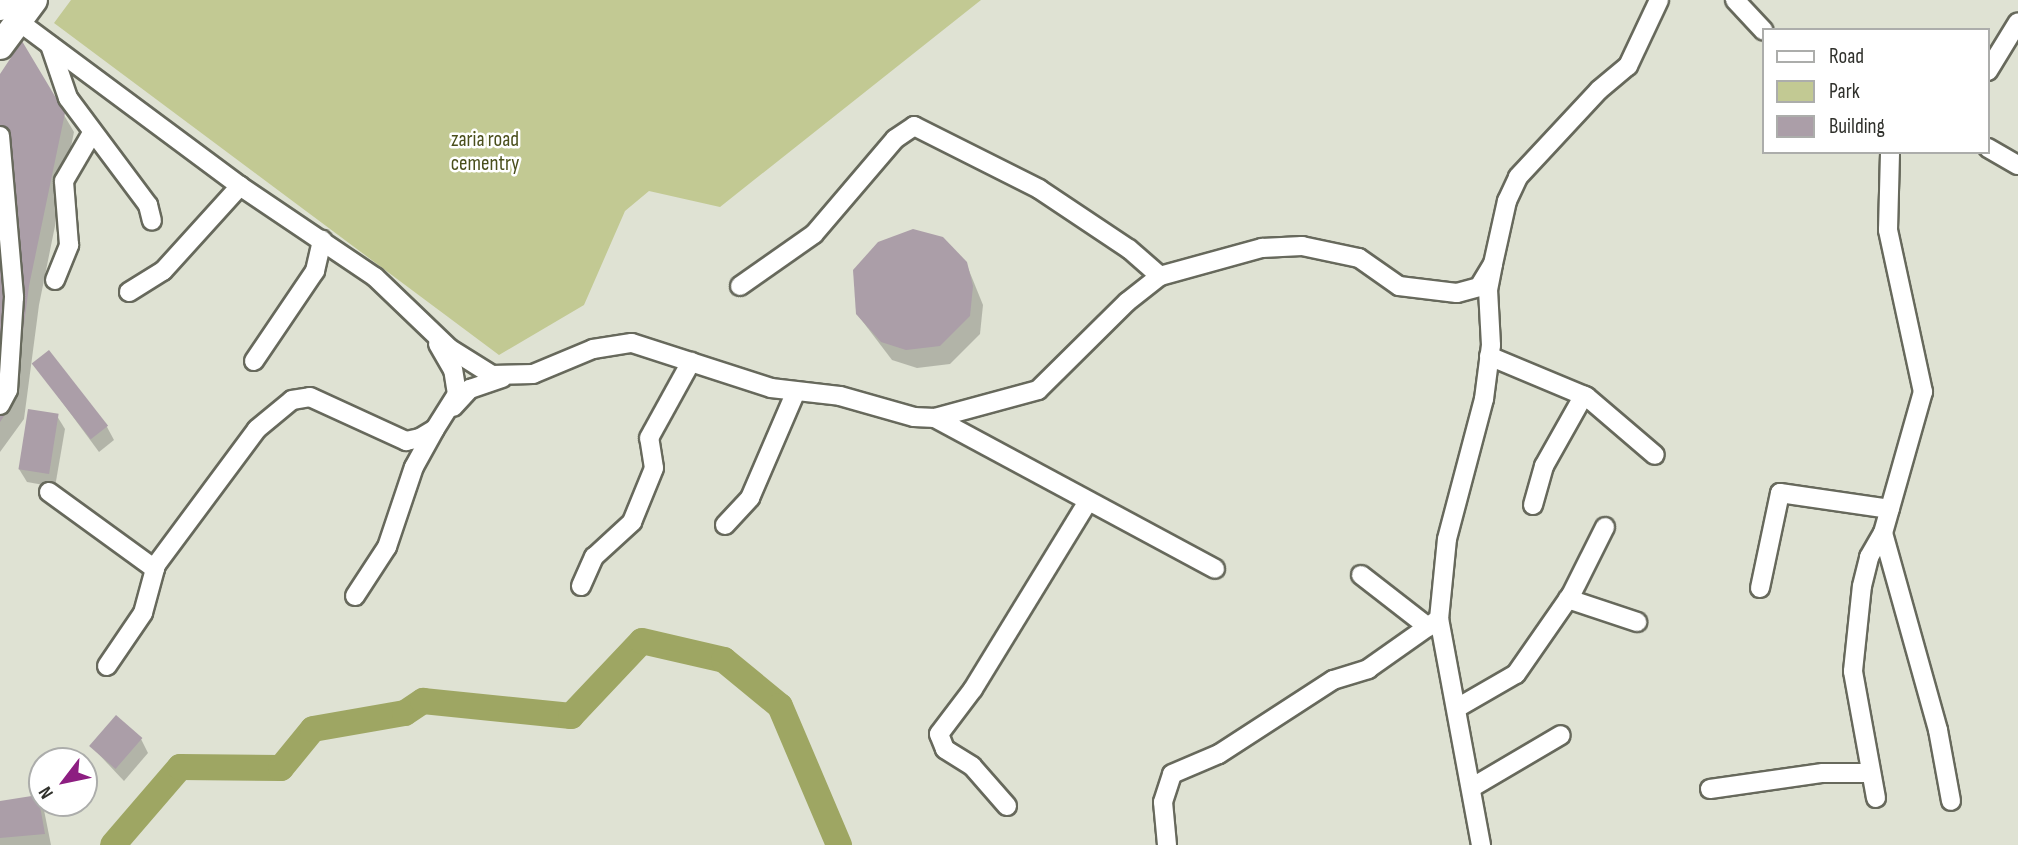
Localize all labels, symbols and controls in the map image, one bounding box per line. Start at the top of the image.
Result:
legend [1762,28,1990,154]
text: Road [1829,44,1864,69]
text: Park [1829,79,1860,104]
text: Building [1829,114,1885,139]
park label: zaria road cementry [451,127,519,177]
north arrow [28,747,98,817]
text: N [34,782,59,803]

